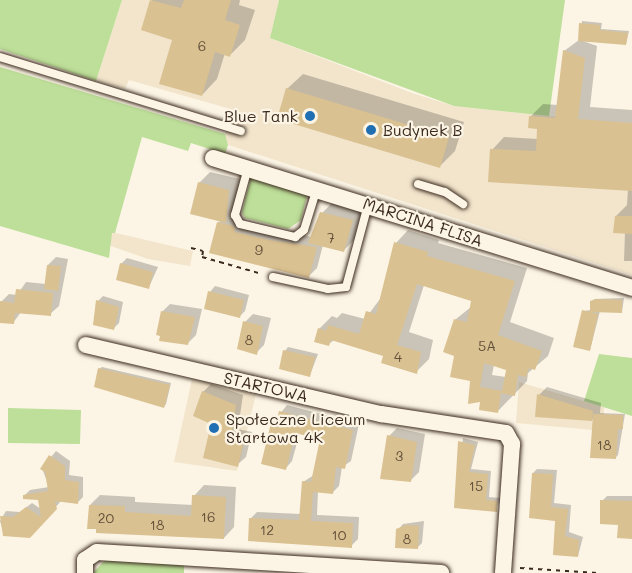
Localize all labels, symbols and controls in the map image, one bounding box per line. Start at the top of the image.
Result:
house number: 6 [198,38,206,54]
place label: Blue Tank [224,106,298,126]
marker: Blue Tank [303,109,317,123]
place label: Budynek B [383,120,463,140]
marker: Budynek B [364,123,378,137]
street label: MARCINA FLISA [361,194,485,250]
house number: 7 [327,230,335,246]
house number: 9 [255,242,263,258]
house number: 8 [245,332,253,348]
house number: 5A [478,338,496,354]
house number: 4 [394,349,402,365]
street label: STARTOWA [222,368,310,406]
place label: Społeczne Liceum Startowa 4K [226,409,366,447]
marker: Społeczne Liceum Startowa 4K [207,421,221,435]
house number: 18 [597,437,611,453]
house number: 3 [395,448,403,464]
house number: 15 [469,478,483,494]
house number: 16 [201,509,215,525]
house number: 20 [98,510,114,526]
house number: 18 [150,517,164,533]
house number: 12 [260,522,274,538]
house number: 10 [332,527,346,543]
house number: 8 [403,531,411,547]

